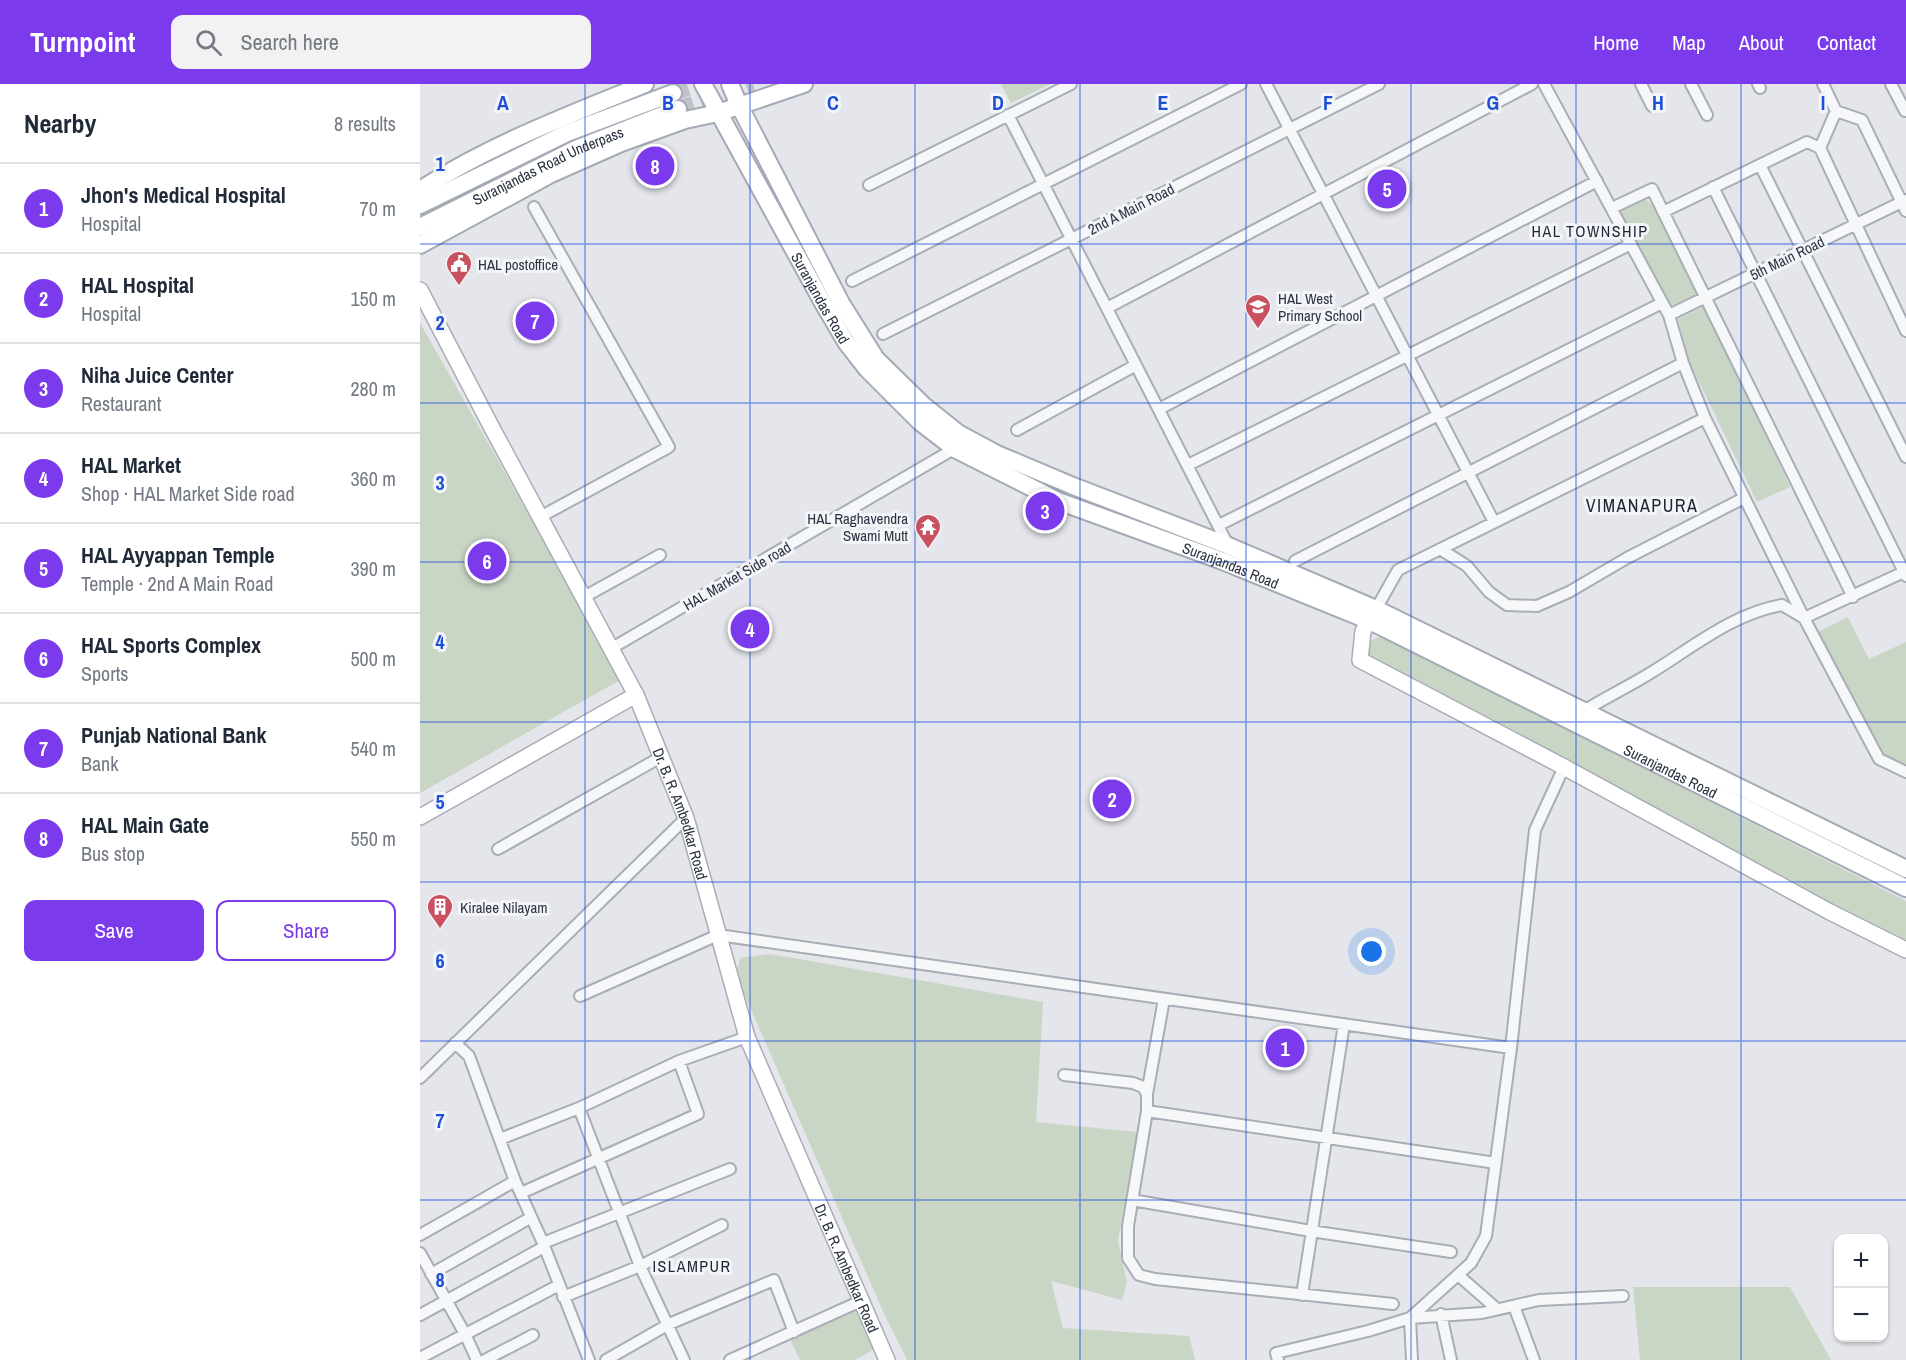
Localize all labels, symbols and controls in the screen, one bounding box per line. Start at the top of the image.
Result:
search box [171,15,591,69]
text: Turnpoint [30,23,135,61]
icon: search [192,26,225,59]
text: Search here [240,27,339,57]
text: Home [1593,28,1639,57]
text: Map [1672,28,1706,57]
text: About [1739,28,1784,57]
text: Contact [1817,28,1876,57]
text: A [497,89,509,116]
text: B [662,89,674,116]
text: C [827,89,839,116]
text: D [992,89,1004,116]
text: E [1158,89,1169,116]
text: F [1323,89,1333,116]
text: G [1487,89,1499,116]
text: H [1652,89,1664,116]
text: I [1821,89,1825,116]
text: Nearby [24,106,96,141]
text: 8 results [334,110,396,137]
street label: Suranjandas Road Underpass [469,121,626,210]
pin: 8 [636,144,674,188]
text: 1 [435,150,445,177]
pin: 5 [1368,166,1406,212]
street label: 2nd A Main Road [1084,178,1178,240]
text: Jhon's Medical Hospital [81,180,286,210]
text: 1 [39,195,48,222]
text: 70 m [360,195,396,222]
text: Hospital [81,210,141,237]
district label: HAL TOWNSHIP [1532,220,1648,242]
street label: 5th Main Road [1746,231,1828,285]
street label: Suranjandas Road [787,248,855,347]
public building icon: HAL postoffice [444,249,474,287]
place label: HAL postoffice [478,254,558,275]
text: HAL Hospital [81,270,194,300]
text: 2 [39,285,48,312]
text: 150 m [350,285,396,312]
place label: HAL West Primary School [1278,288,1362,326]
school or university icon: HAL West Primary School [1243,292,1273,330]
pin: 7 [516,298,554,344]
text: Hospital [81,300,141,327]
text: 2 [435,309,445,336]
text: Niha Juice Center [81,360,233,390]
text: 3 [39,375,48,402]
text: 280 m [350,375,396,402]
text: Restaurant [81,390,161,417]
text: HAL Market [81,450,181,480]
text: 4 [39,465,48,492]
text: 360 m [350,465,396,492]
text: 3 [435,469,445,496]
text: Shop · HAL Market Side road [81,480,295,507]
pin: 3 [1026,488,1064,534]
district label: VIMANAPURA [1586,493,1698,518]
place label: HAL Raghavendra Swami Mutt [807,508,909,546]
temple icon: HAL Raghavendra Swami Mutt [913,512,943,550]
street label: HAL Market Side road [679,537,795,615]
street label: Suranjandas Road [1180,537,1282,593]
pin: 6 [468,538,506,584]
text: HAL Ayyappan Temple [81,540,275,570]
text: 5 [39,555,48,582]
text: 390 m [350,555,396,582]
text: Temple · 2nd A Main Road [81,570,273,597]
pin: 4 [730,606,770,652]
text: 4 [435,628,445,655]
text: HAL Sports Complex [81,630,261,660]
text: 6 [39,645,48,672]
text: 500 m [350,645,396,672]
text: Sports [81,660,128,687]
text: Punjab National Bank [81,720,266,750]
text: 7 [39,735,48,762]
text: 540 m [350,735,396,762]
street label: Suranjandas Road [1620,739,1721,803]
street label: Dr. B. R. Ambedkar Road [648,745,713,882]
text: Bank [81,750,118,777]
pin: 2 [1092,776,1132,822]
text: 5 [435,788,445,815]
text: HAL Main Gate [81,810,209,840]
text: 8 [39,825,48,852]
text: 550 m [350,825,396,852]
text: Bus stop [81,840,145,867]
building icon: Kiralee Nilayam [425,892,455,930]
place label: Kiralee Nilayam [460,897,548,918]
button: Save [24,900,204,961]
button: Share [216,900,396,961]
your location [1357,937,1386,966]
text: 6 [435,947,445,974]
pin: 1 [1266,1026,1304,1070]
text: 7 [435,1107,445,1134]
street label: Dr. B. R. Ambedkar Road [810,1201,884,1336]
map controls [1834,1234,1888,1342]
button: + [1834,1234,1888,1288]
district label: ISLAMPUR [652,1255,732,1277]
text: 8 [435,1266,445,1293]
button: − [1834,1288,1888,1342]

